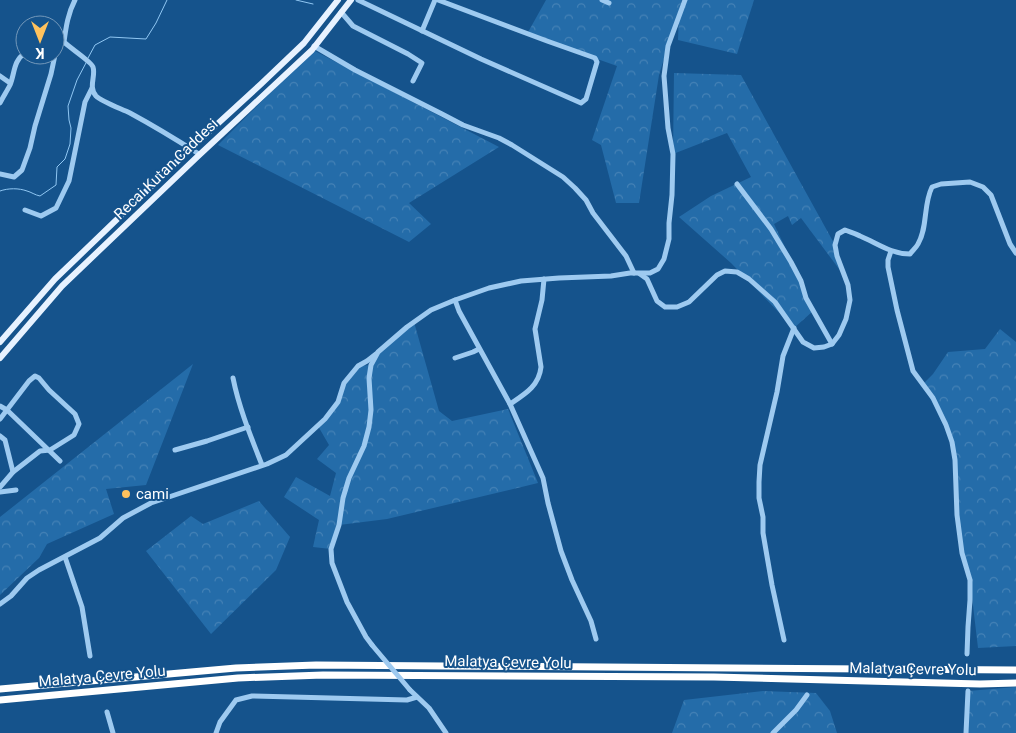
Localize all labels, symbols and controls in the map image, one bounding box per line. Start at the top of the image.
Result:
north arrow [15,15,65,65]
text: K [35,45,44,61]
street label: Recai Kutan Caddesi [110,115,222,223]
place label: cami [136,485,169,503]
marker: cami [120,488,132,500]
street label: Malatya Çevre Yolu [444,652,572,672]
street label: Malatya Çevre Yolu [849,659,977,679]
street label: Malatya Çevre Yolu [38,661,166,691]

